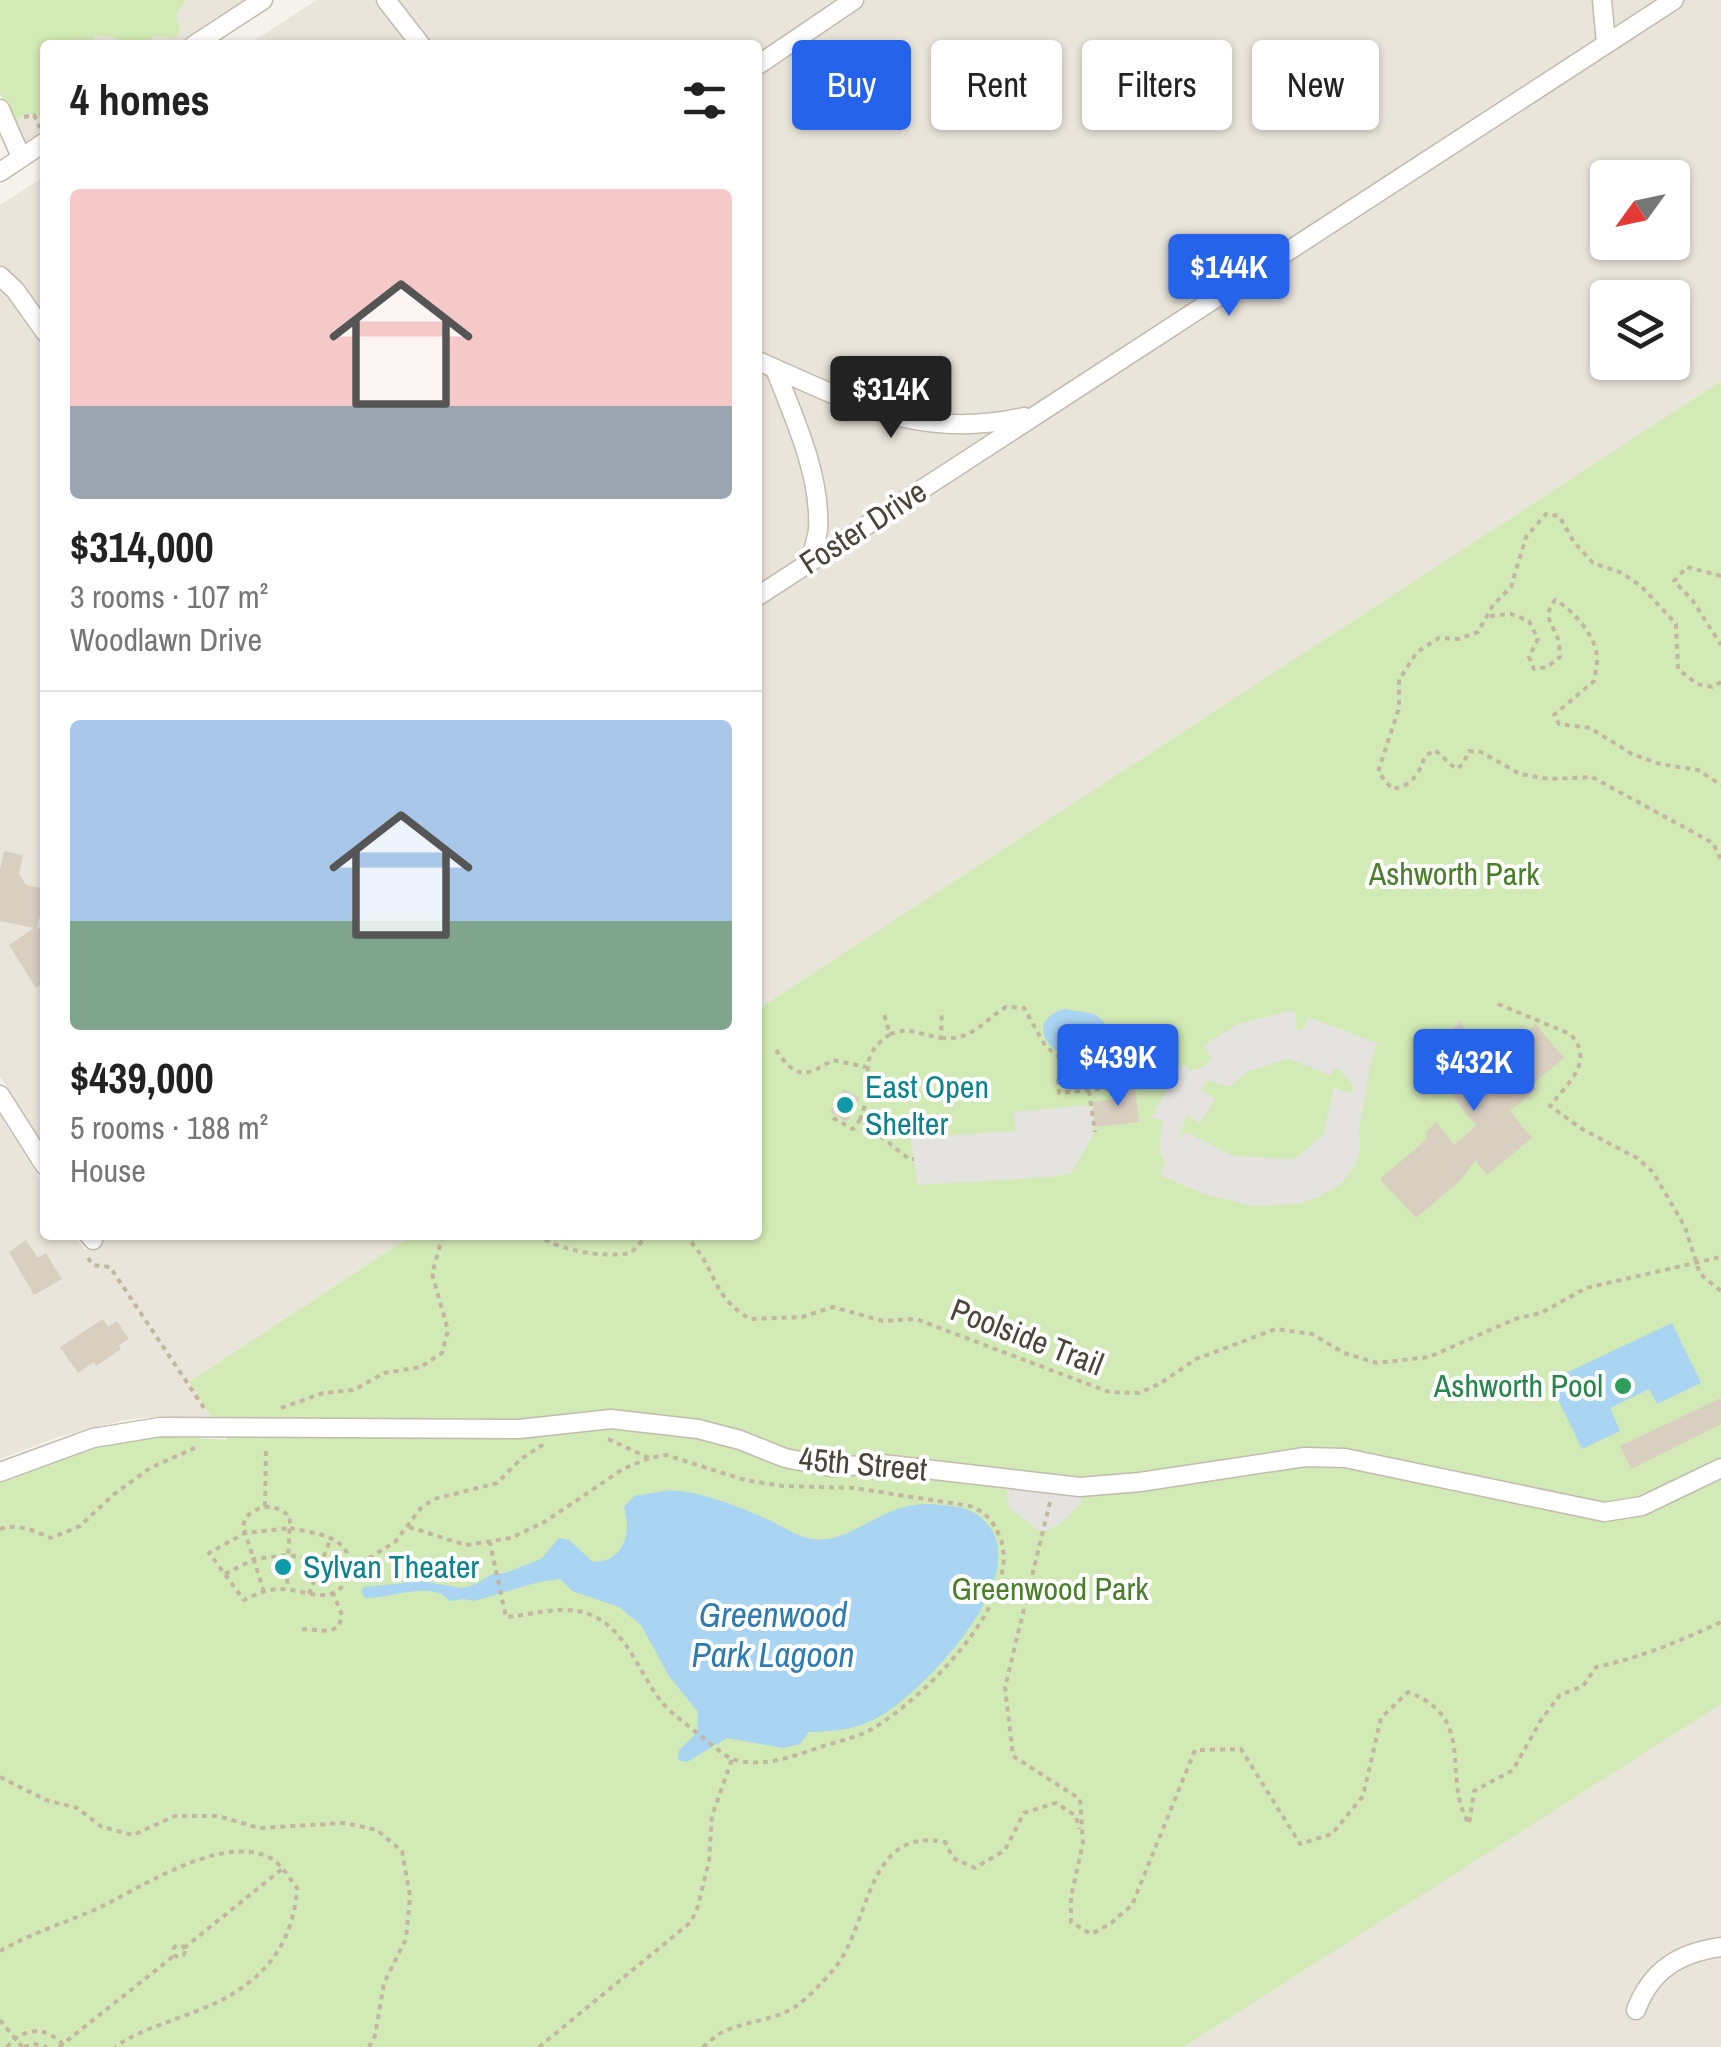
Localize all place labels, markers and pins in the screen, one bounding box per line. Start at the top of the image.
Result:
pin: $144K [1159,234,1299,319]
pin: $314K [821,356,961,441]
pin: $439K [1048,1024,1188,1109]
pin: $432K [1404,1029,1544,1114]
place label: East Open Shelter [865,1065,989,1145]
marker: East Open Shelter [834,1094,856,1116]
place label: Ashworth Pool [1433,1364,1603,1407]
marker: Ashworth Pool [1612,1375,1634,1397]
place label: Sylvan Theater [303,1545,479,1588]
marker: Sylvan Theater [272,1556,294,1578]

